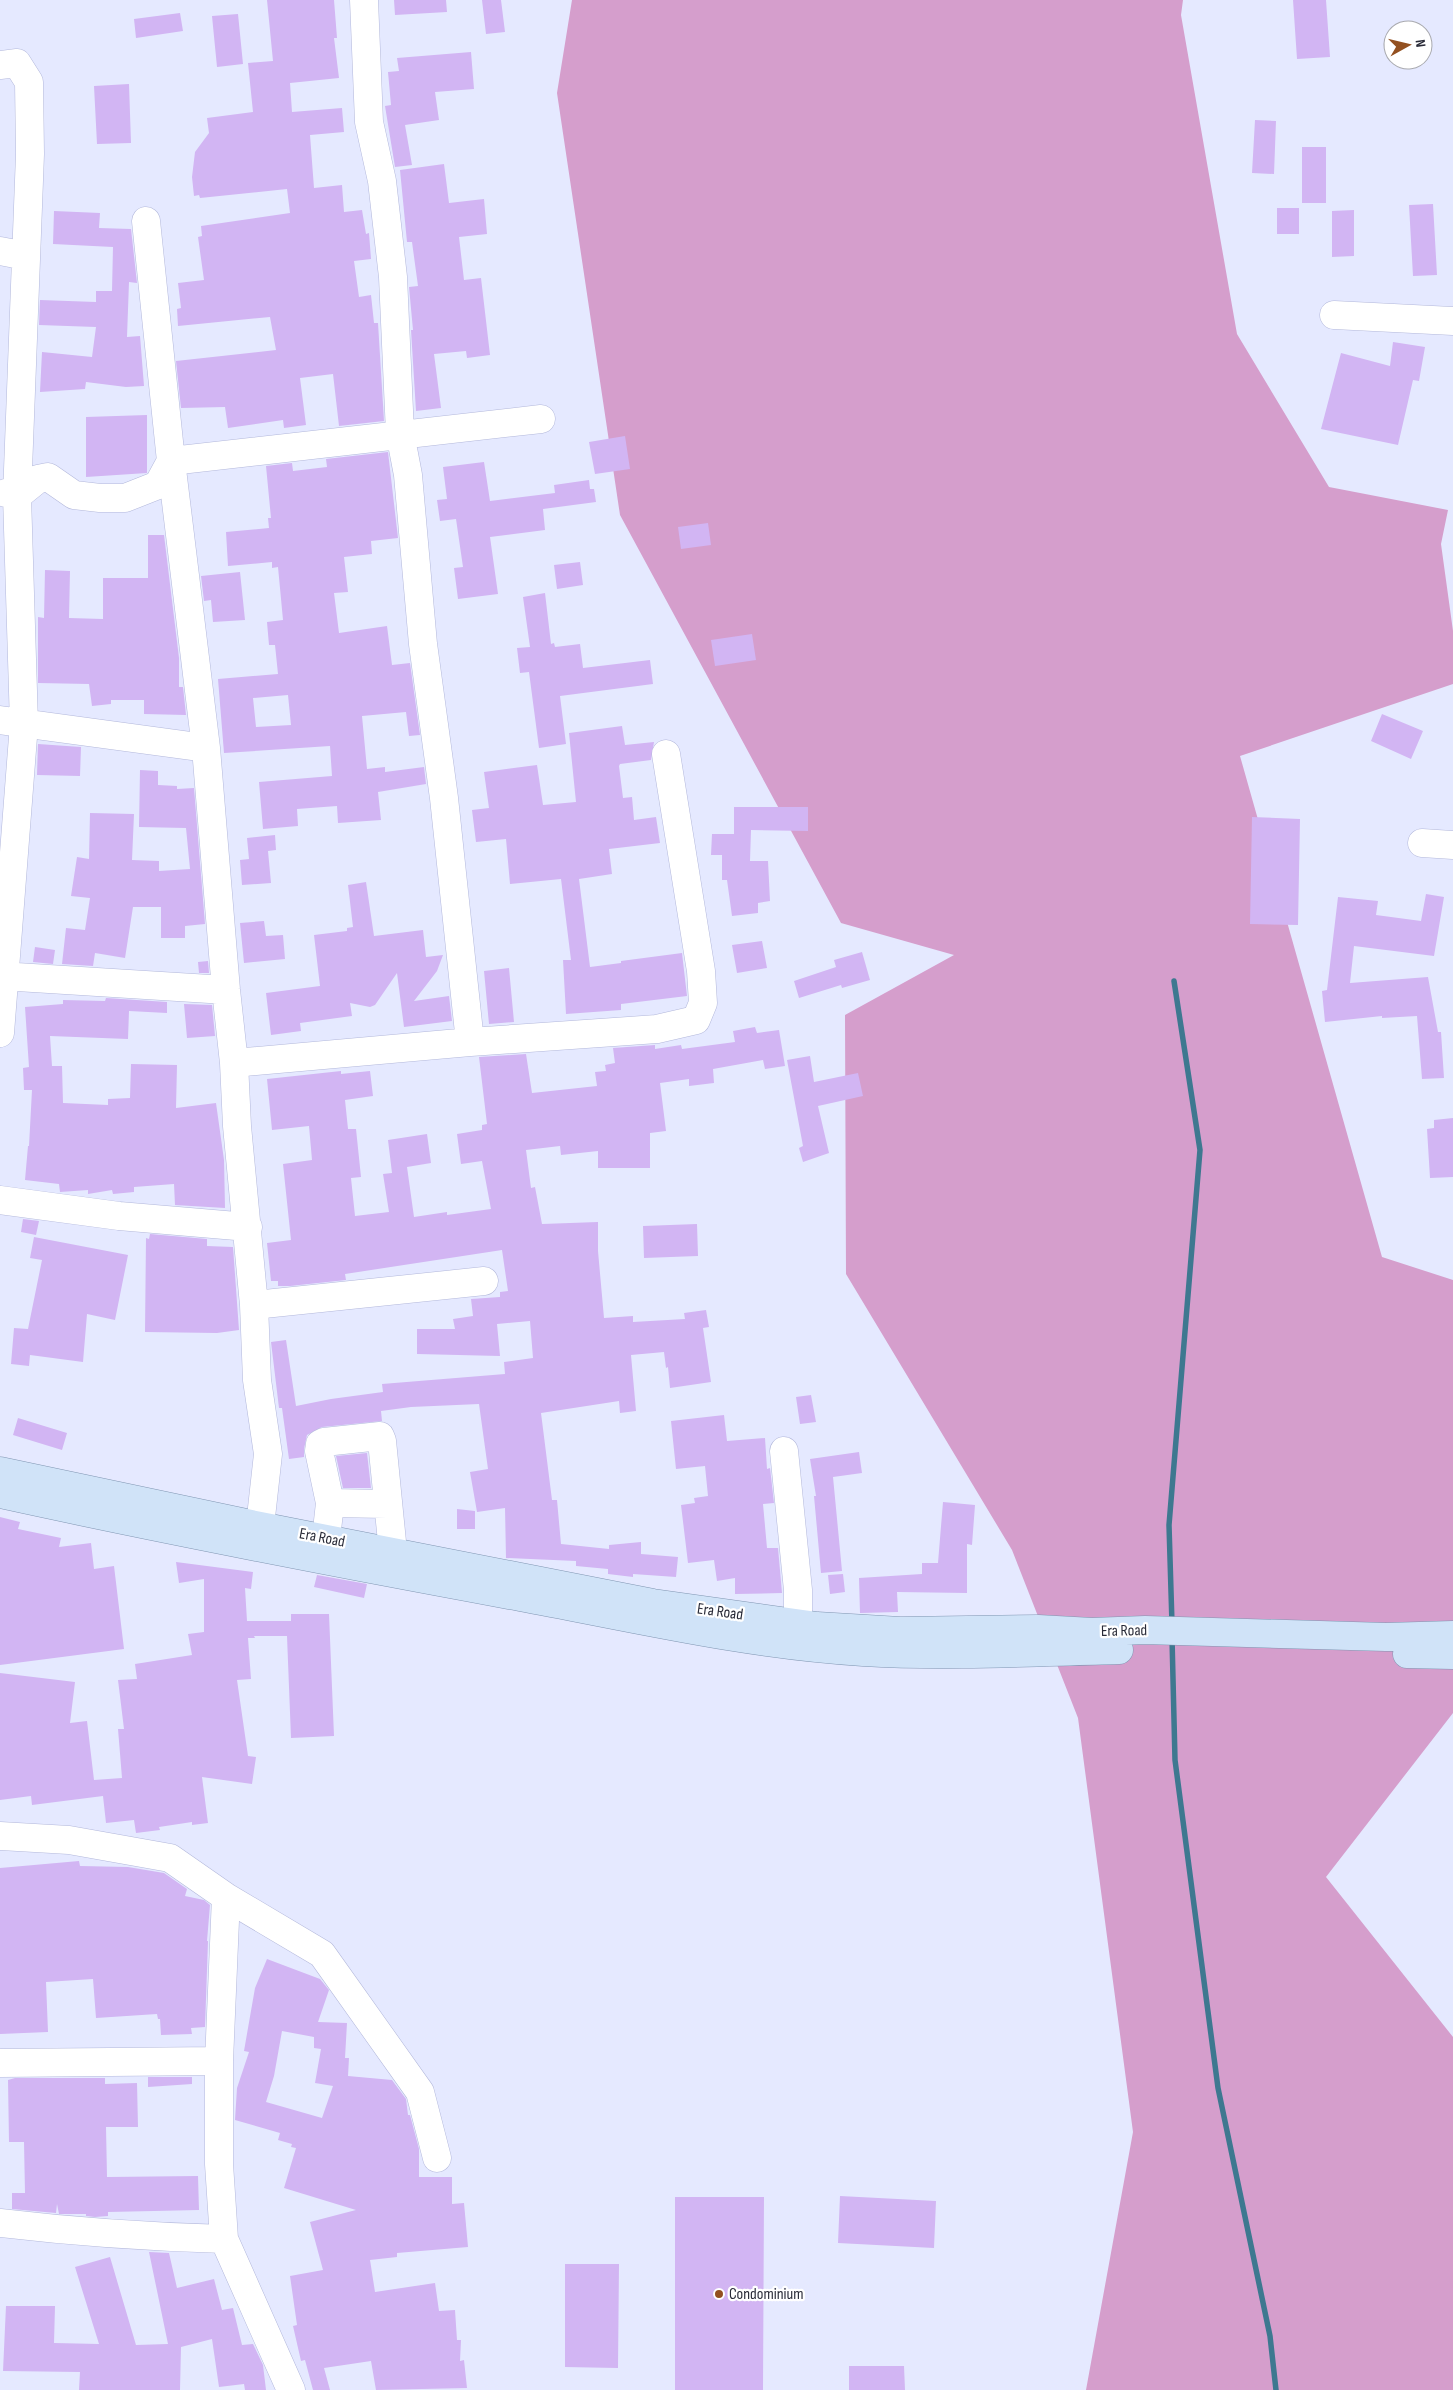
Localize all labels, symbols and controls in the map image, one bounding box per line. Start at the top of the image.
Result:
north arrow [1383,20,1433,70]
text: N [1411,38,1429,48]
street label: Era Road [297,1524,347,1552]
street label: Era Road [696,1599,744,1625]
street label: Era Road [1101,1621,1147,1641]
place label: Condominium [729,2285,803,2304]
marker: Condominium [713,2288,725,2300]

